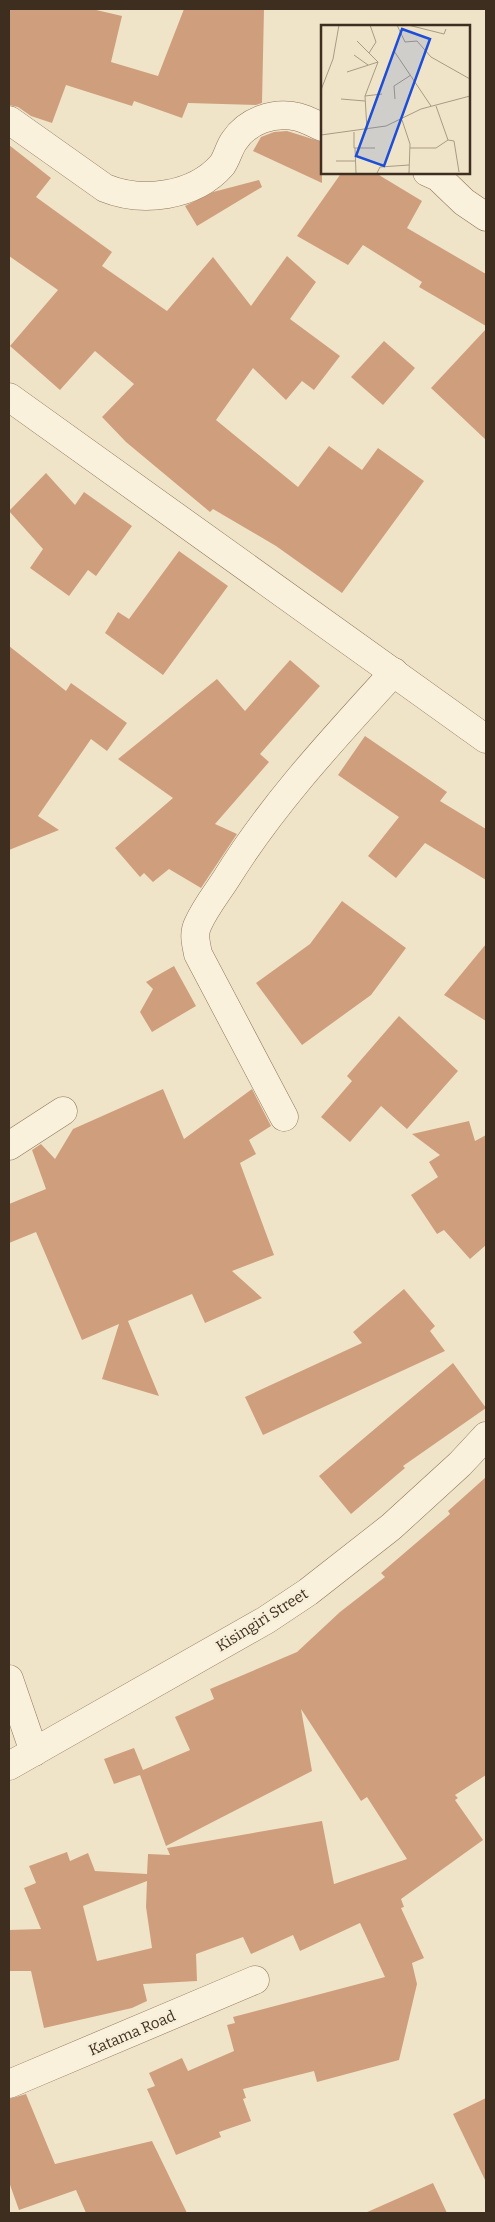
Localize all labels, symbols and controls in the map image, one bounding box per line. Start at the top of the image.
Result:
inset map [321,25,470,174]
street label: Kisingiri Street [213,1584,312,1655]
street label: Katama Road [86,2007,178,2059]

